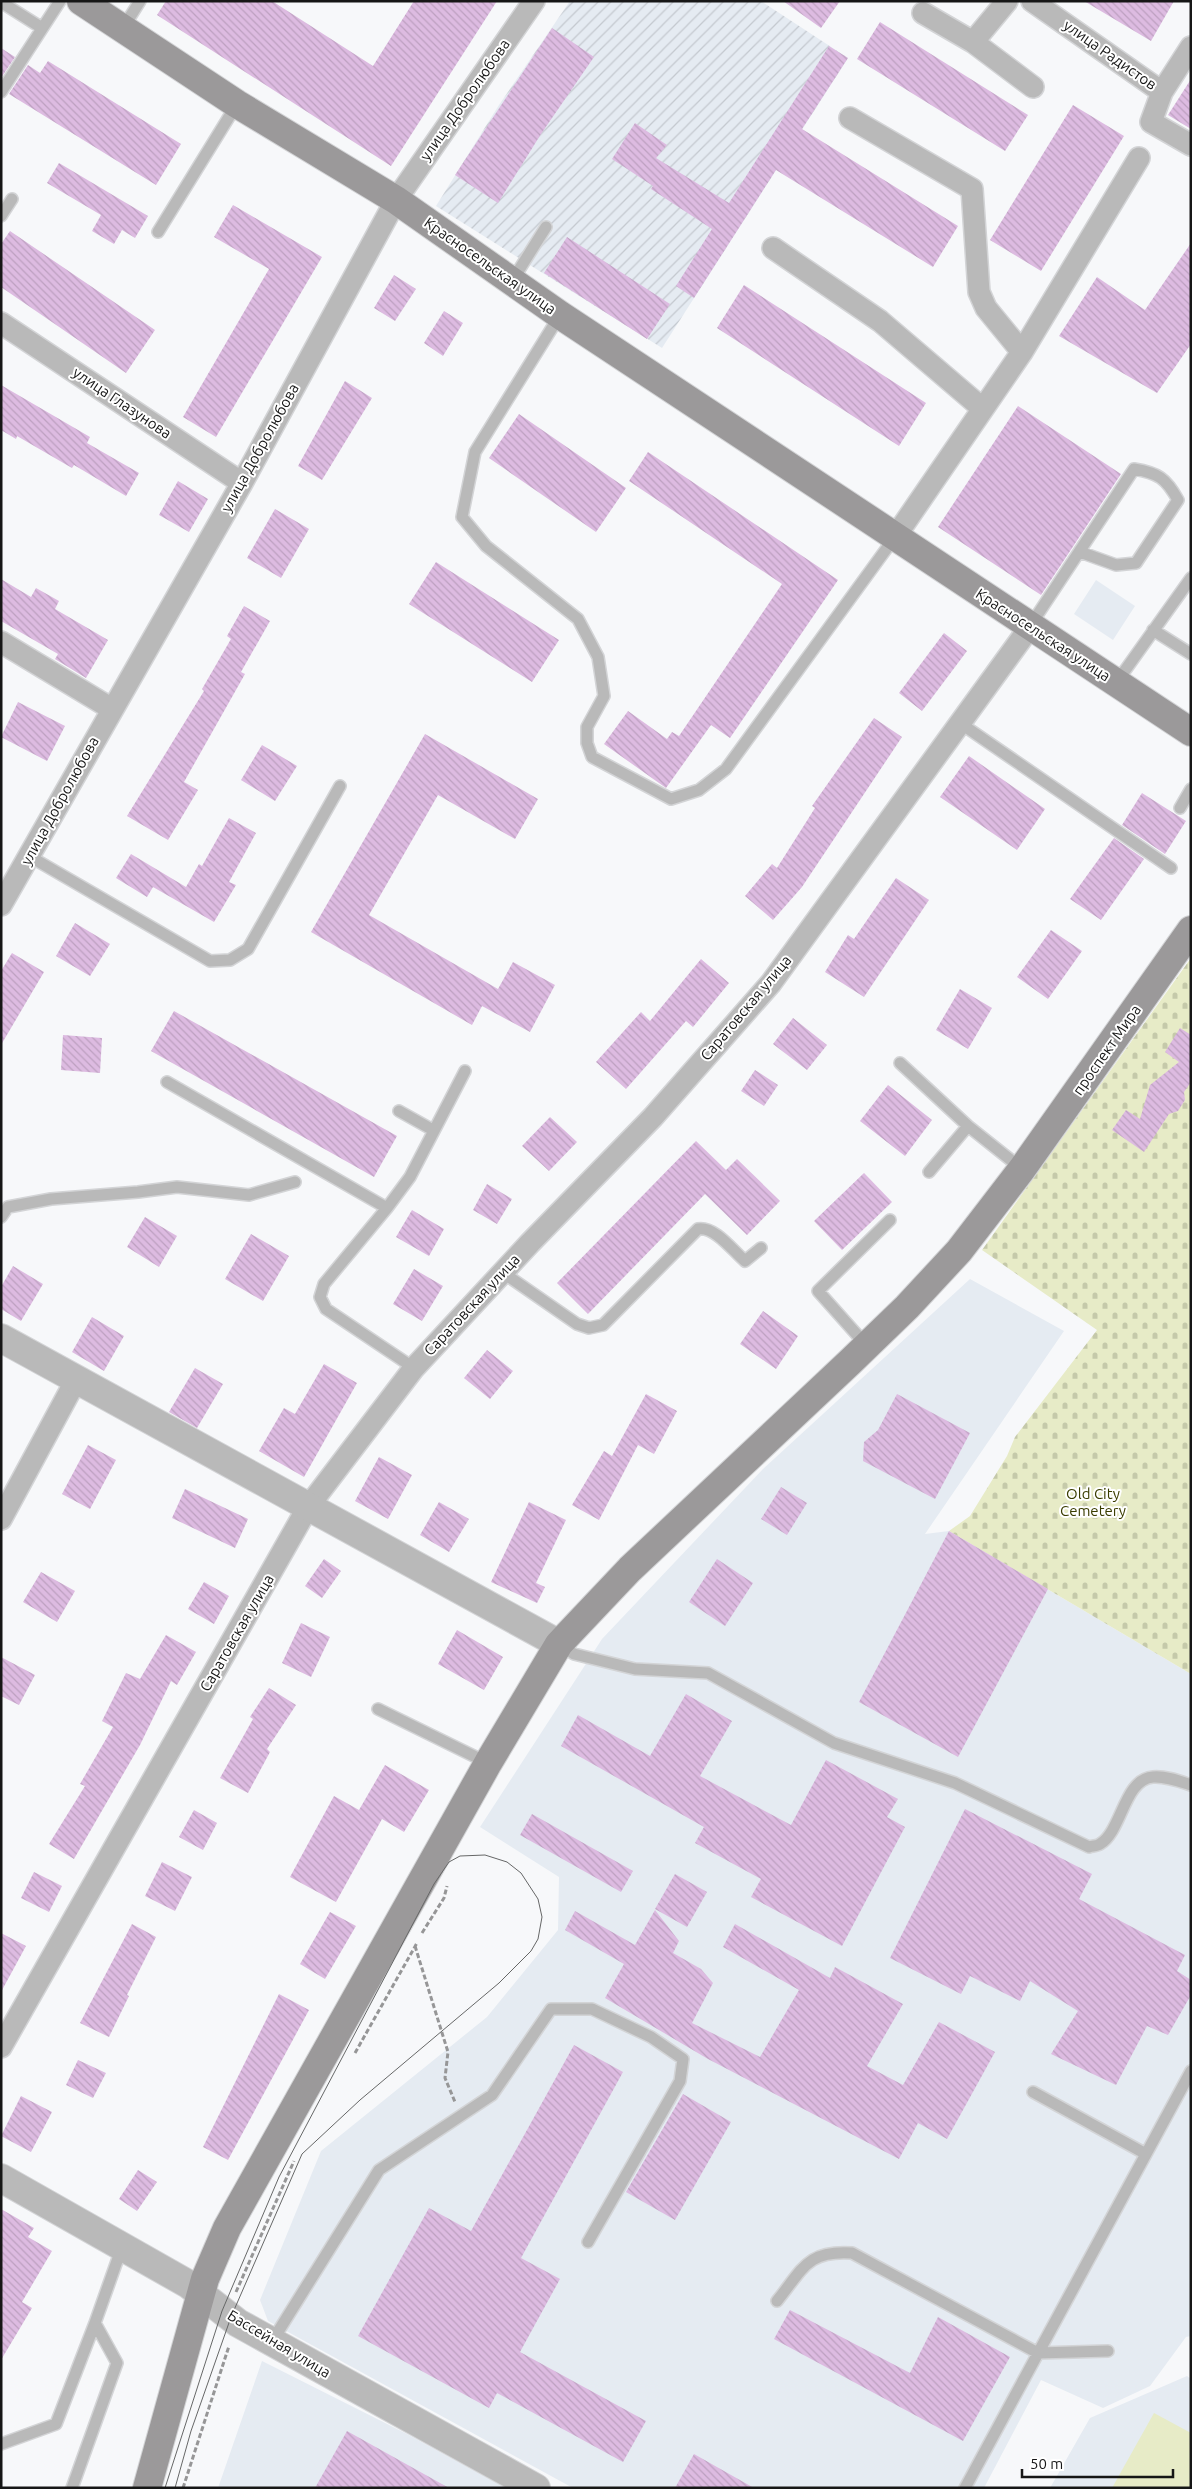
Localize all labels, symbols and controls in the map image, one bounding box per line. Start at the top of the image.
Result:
street label: улица Радистов [1061,16,1160,93]
street label: улица Добролюбова [416,36,513,164]
street label: Красносельская улица [421,214,559,318]
street label: улица Глазунова [70,363,175,442]
street label: улица Добролюбова [217,381,302,515]
street label: Красносельская улица [973,585,1114,684]
street label: улица Добролюбова [17,734,102,868]
street label: Саратовская улица [697,952,795,1064]
street label: проспект Мира [1069,1001,1144,1098]
street label: Саратовская улица [420,1251,523,1359]
park label: Old City Cemetery [1060,1485,1126,1519]
street label: Саратовская улица [196,1571,277,1694]
street label: Бассейная улица [225,2306,334,2381]
scale bar [1022,2446,1173,2478]
text: 50 m [1030,2455,1063,2472]

